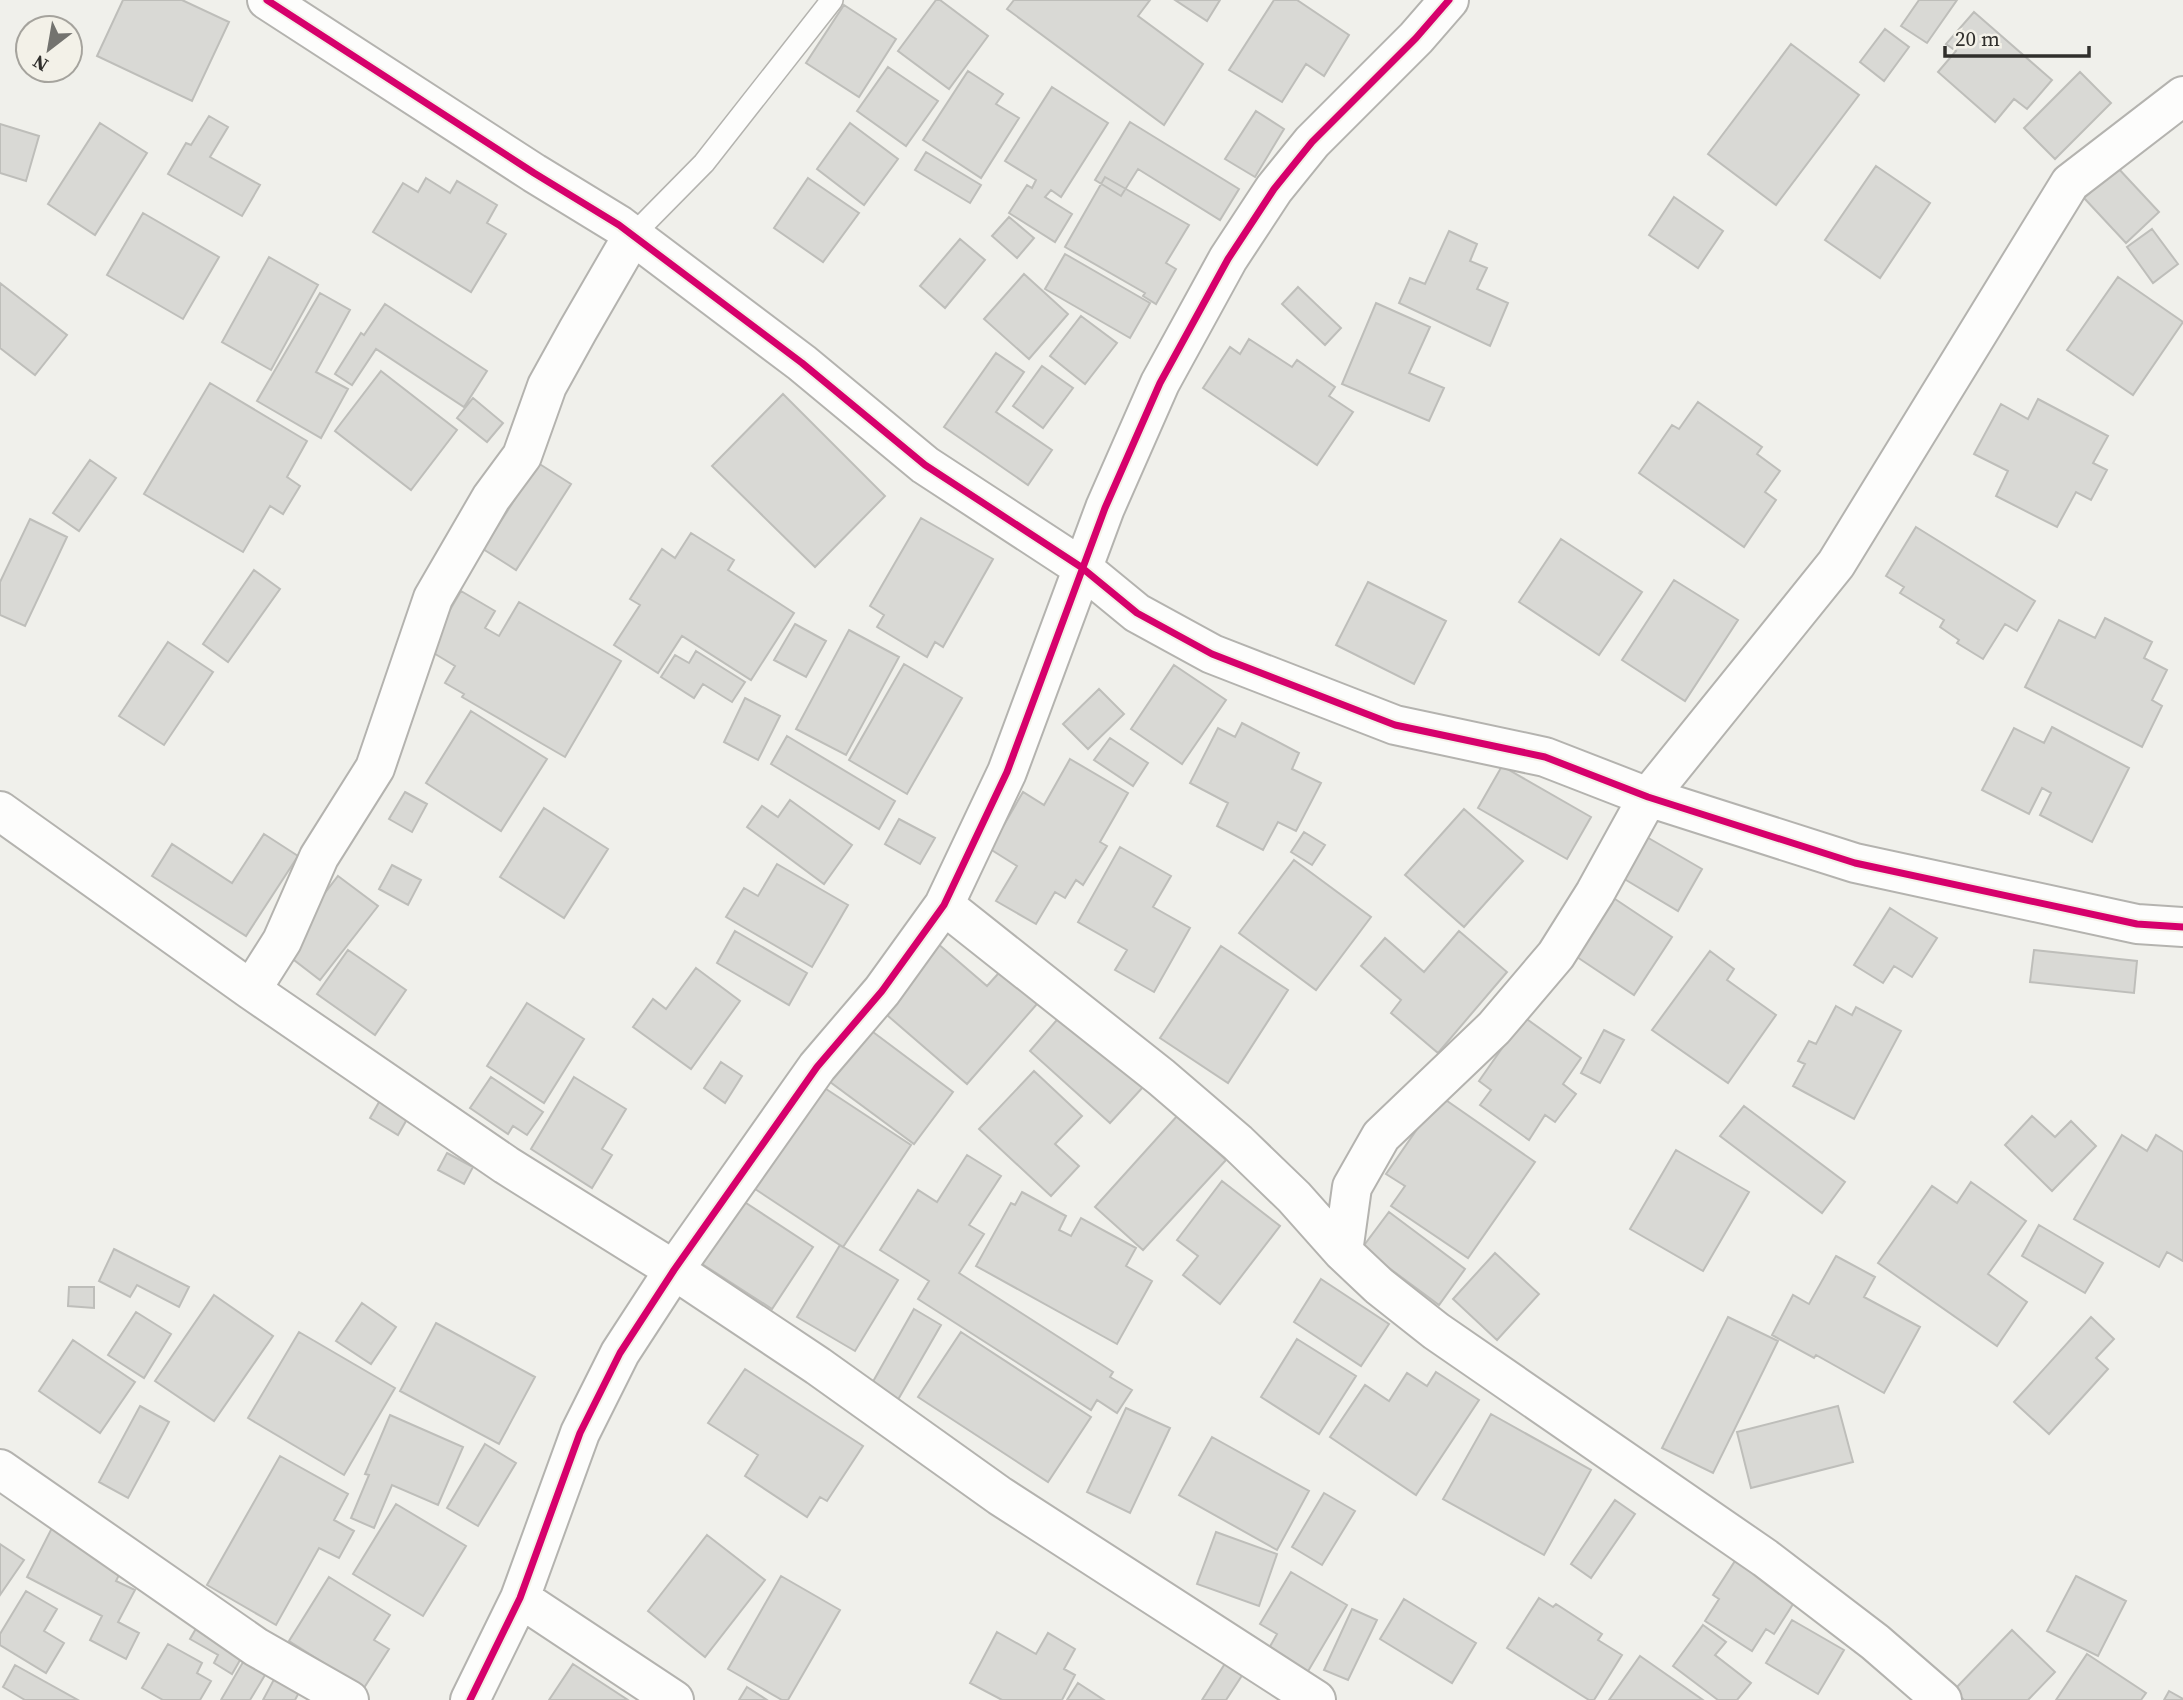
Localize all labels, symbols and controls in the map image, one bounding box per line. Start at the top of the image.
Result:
north arrow [14,14,84,84]
scale bar [1945,14,2088,58]
text: 20 m [1955,24,2000,53]
text: N [27,49,53,78]

